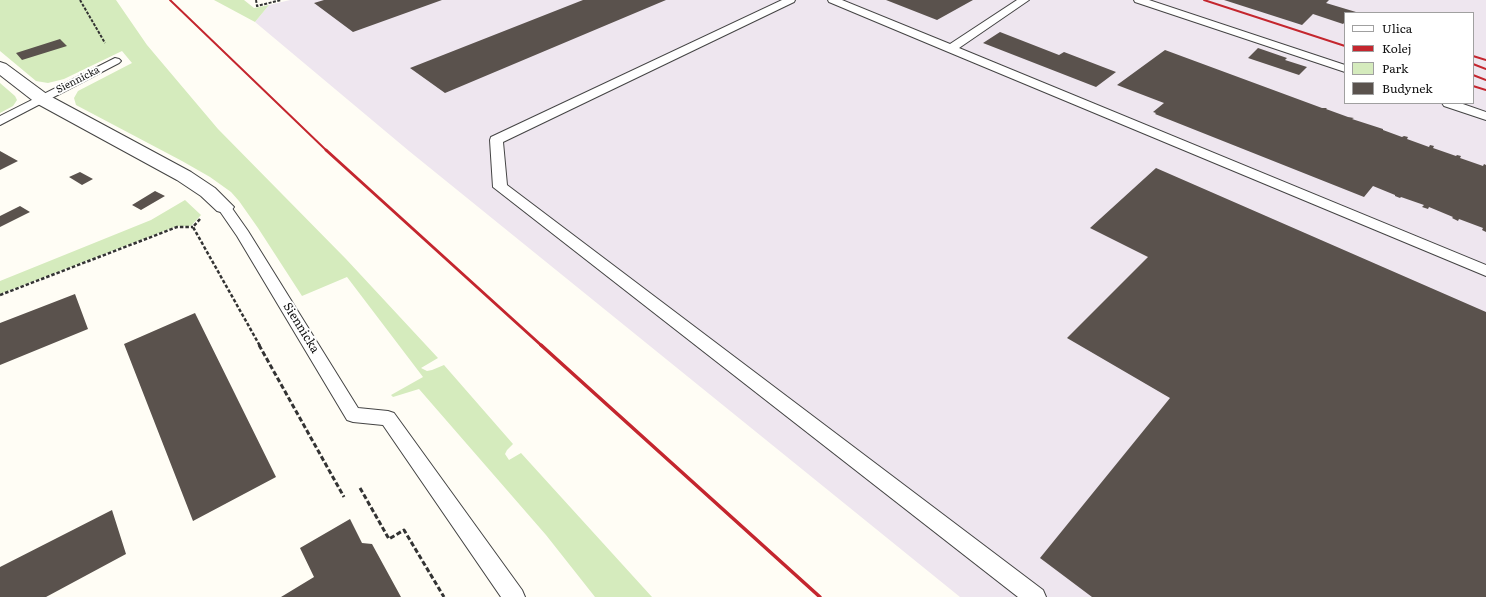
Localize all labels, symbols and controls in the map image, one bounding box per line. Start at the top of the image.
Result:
legend [1344,12,1474,104]
text: Ulica [1382,19,1412,37]
text: Kolej [1382,39,1412,57]
text: Park [1382,59,1408,77]
street label: Siennicka [54,64,102,96]
text: Budynek [1382,79,1433,97]
street label: Siennicka [280,300,322,356]

